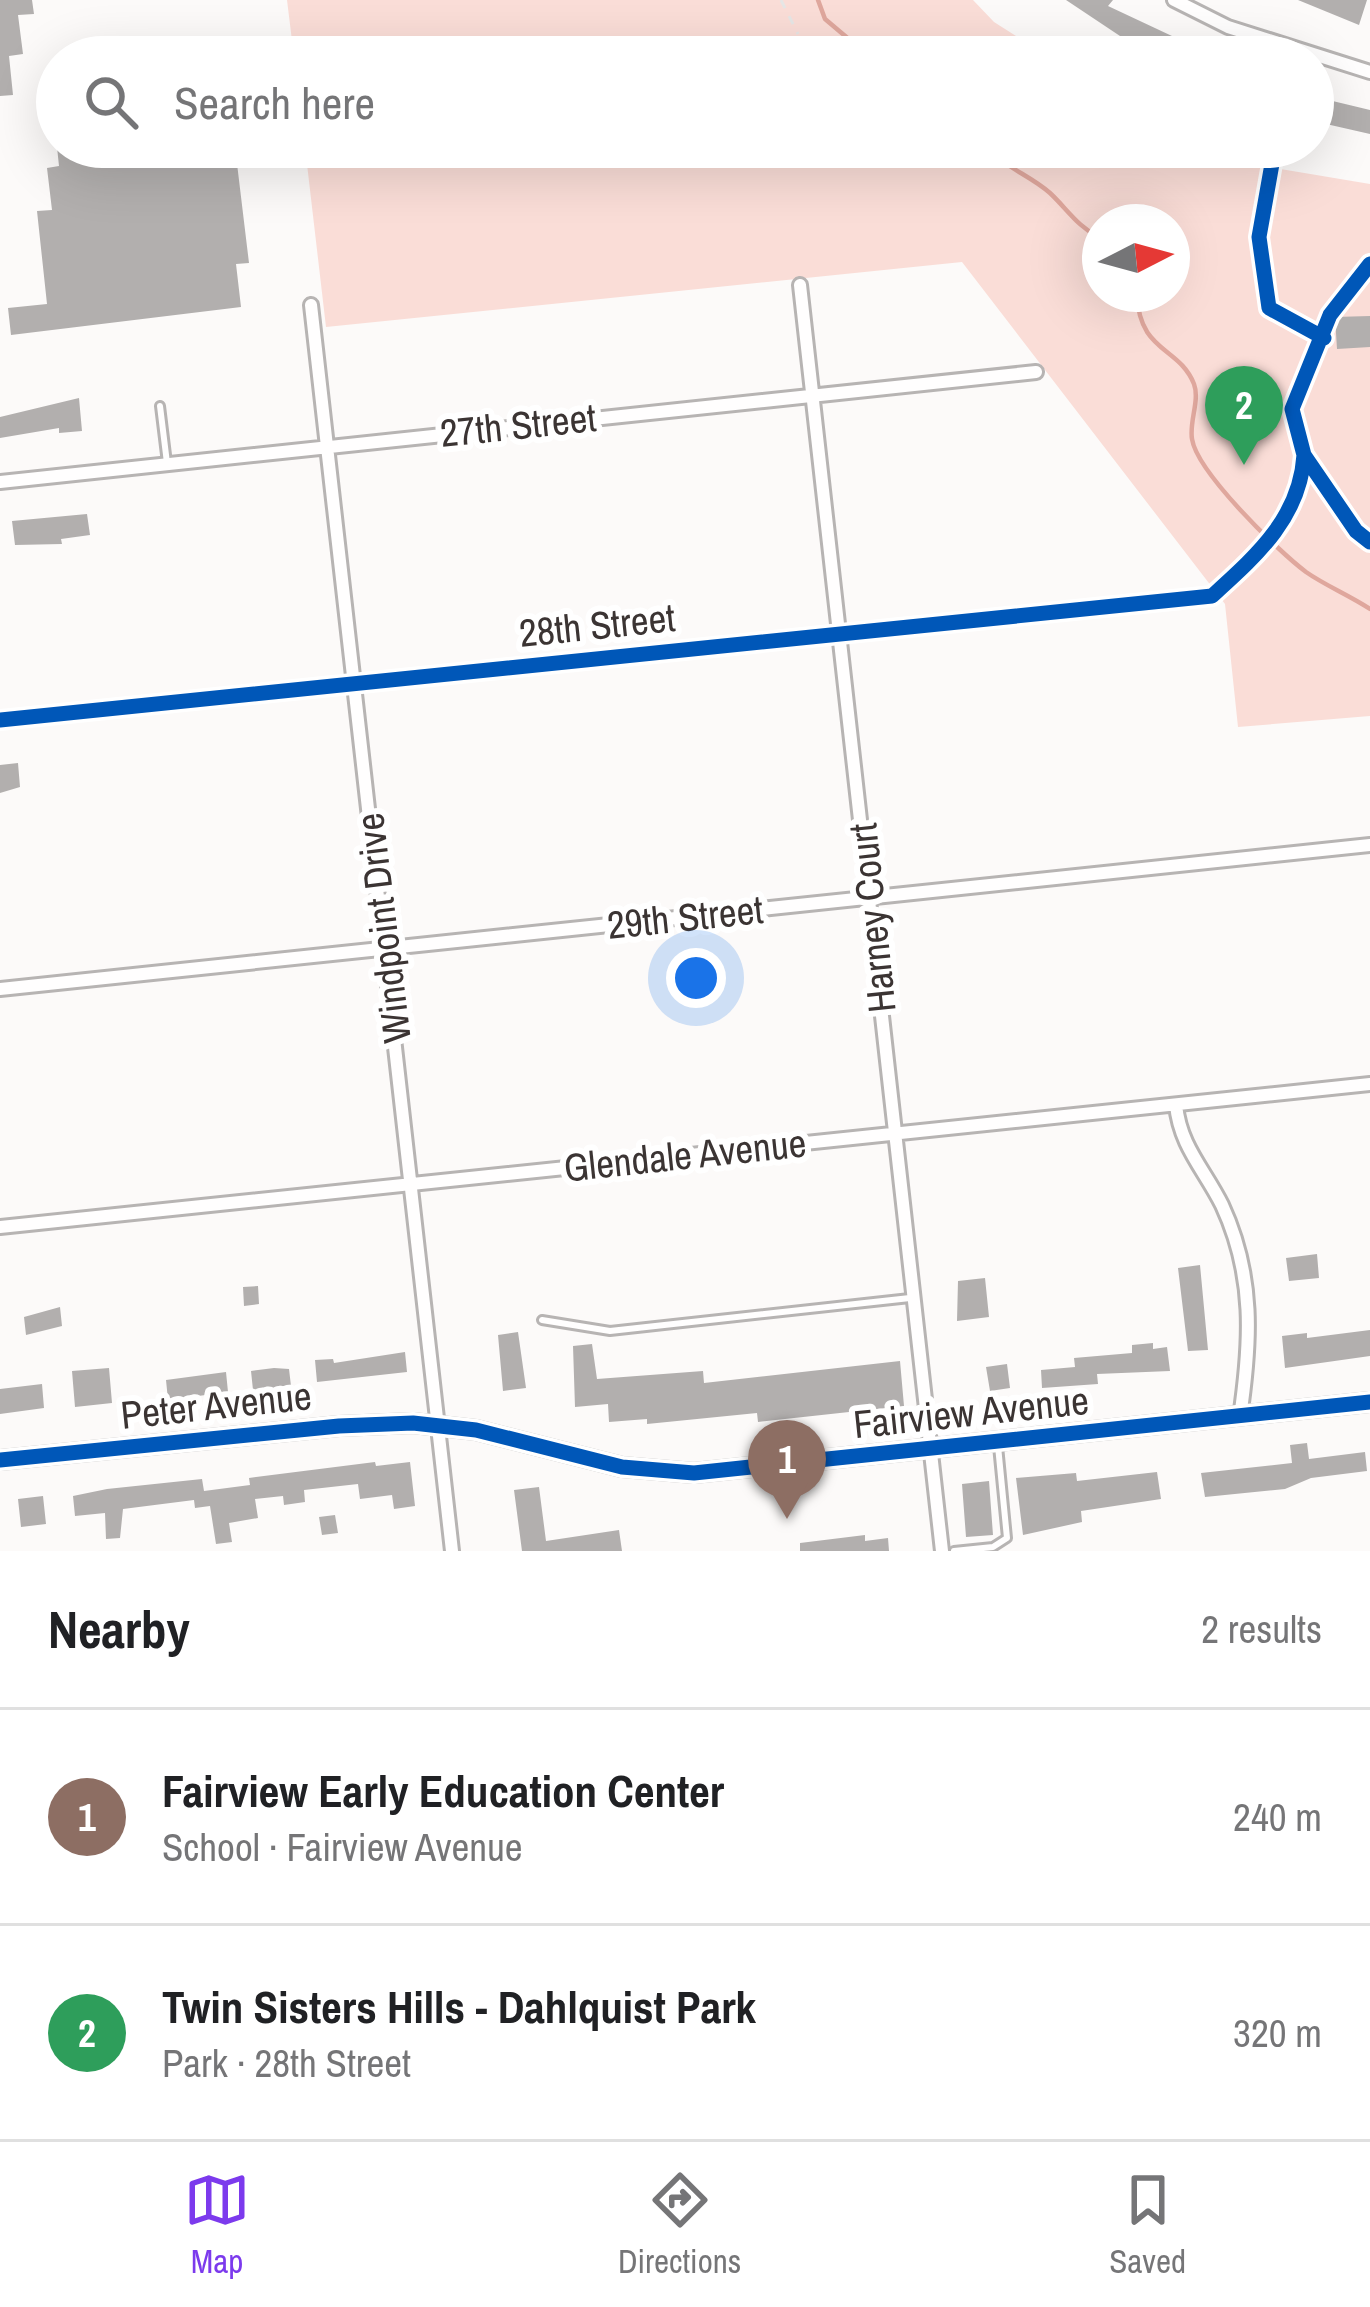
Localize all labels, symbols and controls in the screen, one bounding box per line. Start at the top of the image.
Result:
search box [36,36,1334,168]
icon: search [78,69,144,135]
text: Search here [174,72,375,133]
north arrow [1082,204,1190,312]
pin: 2 [1205,366,1283,465]
street label: 27th Street [437,391,599,459]
street label: 28th Street [516,591,678,659]
street label: Windpoint Drive [343,810,423,1046]
street label: Harney Court [836,821,908,1015]
street label: 29th Street [604,883,766,951]
your location [666,948,726,1008]
street label: Glendale Avenue [561,1116,809,1194]
street label: Peter Avenue [118,1369,314,1441]
street label: Fairview Avenue [851,1374,1091,1450]
pin: 1 [748,1420,826,1519]
text: Nearby [48,1595,190,1664]
text: 2 results [1201,1603,1322,1655]
text: Fairview Early Education Center [162,1760,724,1821]
text: 1 [78,1791,96,1843]
text: 240 m [1233,1791,1322,1843]
text: School · Fairview Avenue [162,1821,523,1873]
text: Twin Sisters Hills - Dahlquist Park [162,1976,756,2037]
text: 2 [78,2007,96,2059]
text: 320 m [1233,2007,1322,2059]
text: Park · 28th Street [162,2037,411,2089]
tab: Map [184,2167,250,2283]
tab: Directions [618,2167,741,2283]
tab: Saved [1109,2167,1186,2283]

